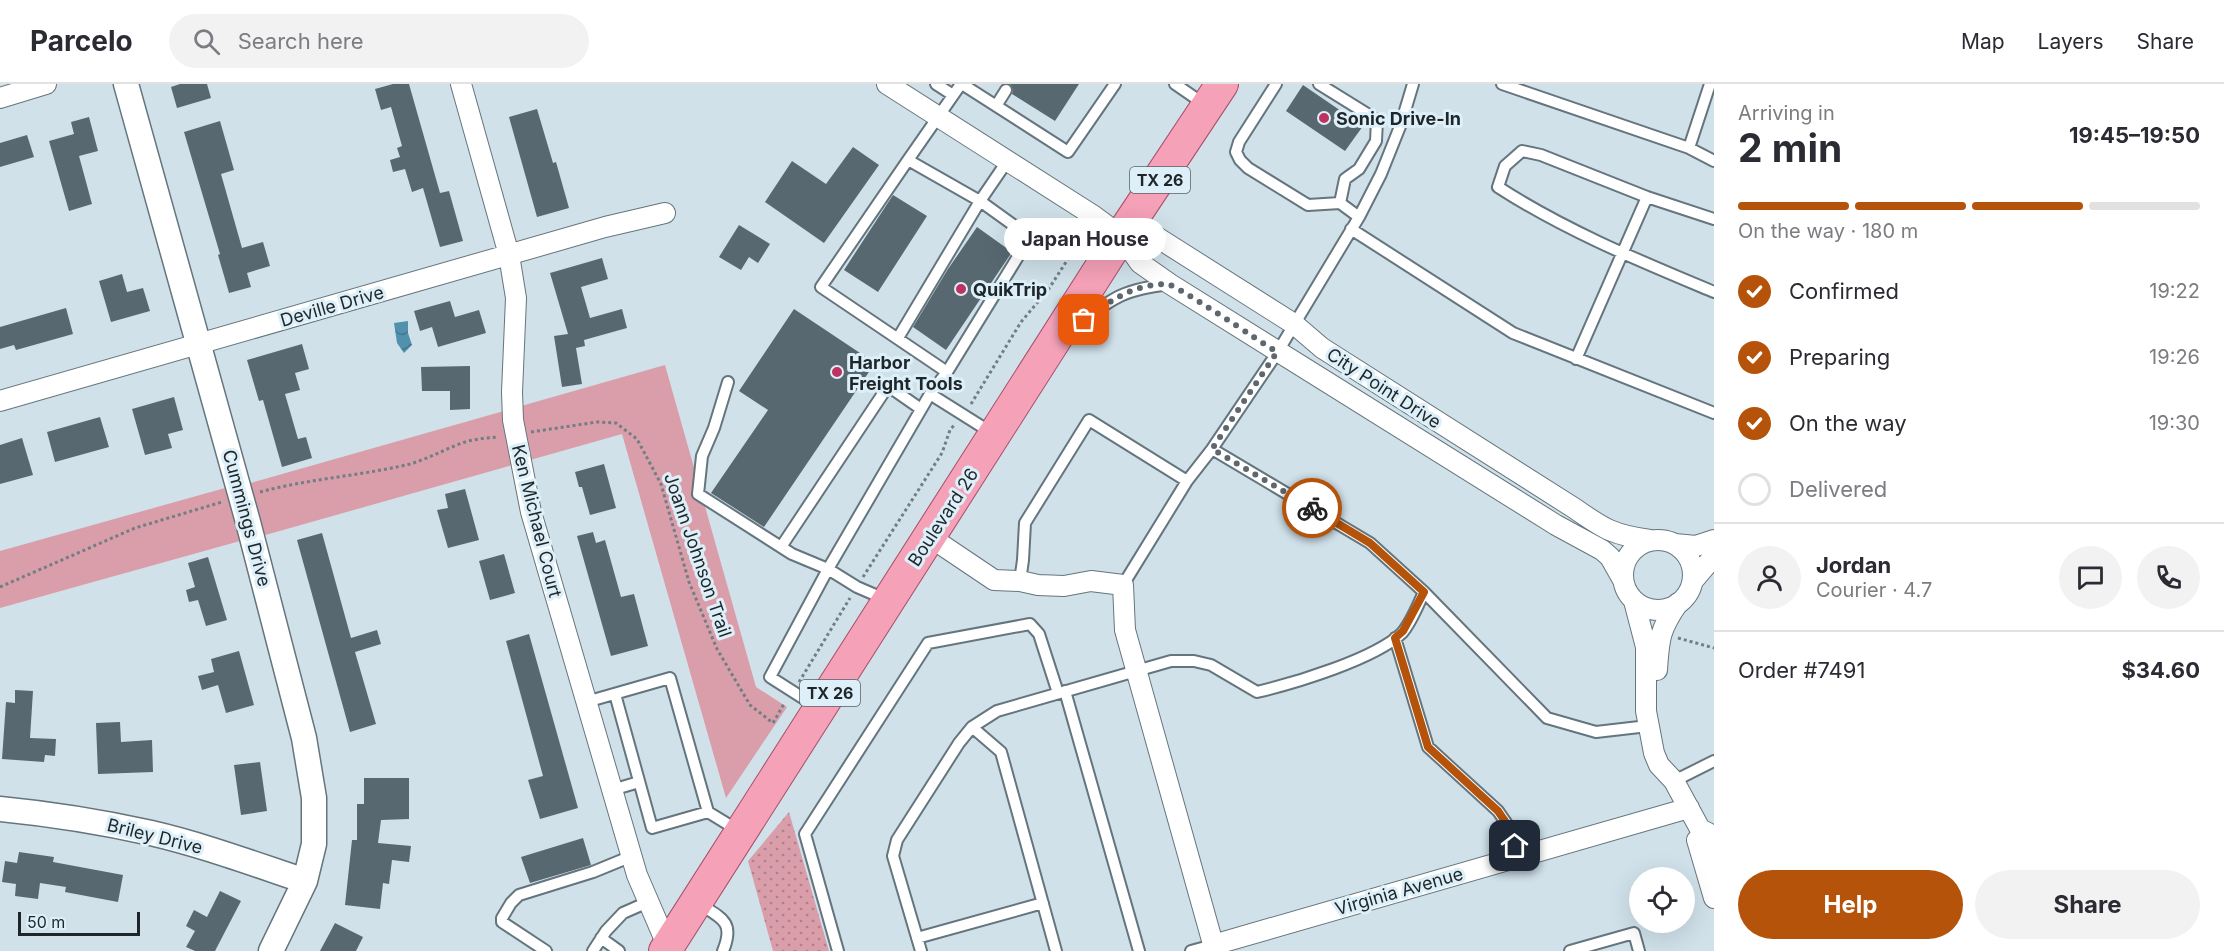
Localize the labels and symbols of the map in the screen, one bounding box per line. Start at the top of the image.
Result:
place label: Sonic Drive-In [1336,108,1461,129]
marker: Sonic Drive-In [1317,111,1331,125]
road number: TX 26 [1130,167,1190,193]
callout: Japan House [1003,218,1165,260]
place label: QuikTrip [973,279,1047,300]
street label: Deville Drive [278,281,386,331]
marker: QuikTrip [954,282,968,296]
pin [1058,294,1109,345]
street label: City Point Drive [1323,343,1445,433]
place label: Harbor Freight Tools [849,352,963,394]
marker: Harbor Freight Tools [830,365,844,379]
street label: Ken Michael Court [508,442,566,600]
street label: Cummings Drive [219,447,275,589]
street label: Boulevard 26 [904,464,982,570]
street label: Joann Johnson Trail [660,470,736,640]
courier [1282,478,1342,538]
road number: TX 26 [800,680,860,706]
street label: Briley Drive [105,814,205,858]
pin [1489,820,1540,871]
street label: Virginia Avenue [1333,863,1465,919]
scale bar [18,909,140,936]

